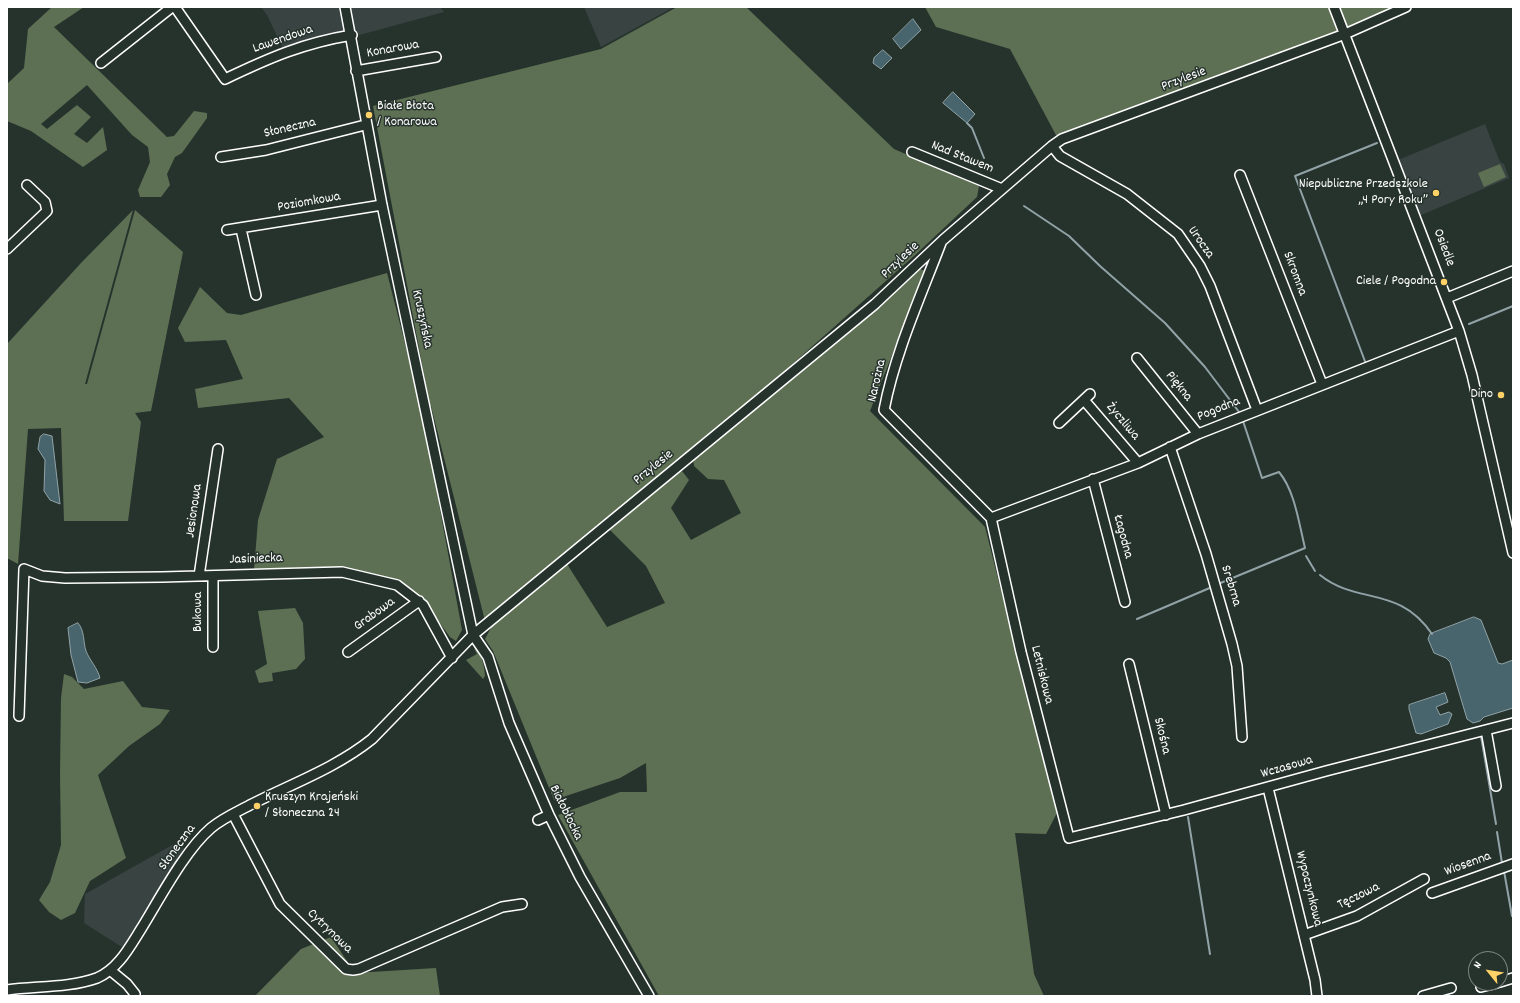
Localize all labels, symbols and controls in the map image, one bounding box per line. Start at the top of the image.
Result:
street label: Lawendowa [251,22,315,58]
street label: Konarowa [366,37,420,63]
street label: Przylesie [1159,64,1209,96]
place label: Białe Błota / Konarowa [377,99,437,132]
marker: Białe Błota / Konarowa [364,110,374,120]
street label: Słoneczna [263,115,317,143]
street label: Nad Stawem [928,138,996,178]
place label: Niepubliczne Przedszkole „4 Pory Roku” [1299,177,1428,210]
marker: Niepubliczne Przedszkole „4 Pory Roku” [1431,188,1441,198]
street label: Poziomkowa [276,189,342,217]
street label: Urocza [1183,224,1217,262]
street label: Osiedle [1428,227,1458,269]
street label: Przylesie [878,239,924,283]
street label: Skromna [1278,250,1310,298]
place label: Ciele / Pogodna [1356,274,1436,290]
marker: Ciele / Pogodna [1439,277,1449,287]
street label: Kruszyńska [407,288,435,350]
street label: Narożna [865,358,891,404]
street label: Piękna [1161,369,1195,405]
place label: Dino [1471,387,1493,403]
marker: Dino [1496,390,1506,400]
street label: Pogodna [1195,394,1243,426]
street label: Życzliwa [1101,400,1143,444]
street label: Przylesie [631,447,677,489]
street label: Jesionowa [183,483,207,539]
street label: Łagodna [1108,513,1136,561]
street label: Jasiniecka [229,551,283,569]
street label: Srebrna [1216,564,1244,608]
street label: Bukowa [191,592,207,632]
street label: Grabowa [351,594,399,636]
street label: Letniskowa [1026,644,1056,706]
street label: Skośna [1148,716,1174,756]
street label: Wczasowa [1259,753,1315,783]
street label: Białobłocka [544,783,586,843]
place label: Kruszyn Krajeński / Słoneczna 24 [265,790,358,822]
marker: Kruszyn Krajeński / Słoneczna 24 [252,801,262,811]
street label: Słoneczna [156,822,200,874]
street label: Wiosenna [1442,849,1494,881]
street label: Wypoczynkowa [1291,850,1325,928]
street label: Tęczowa [1335,880,1383,914]
street label: Cytrynowa [303,906,355,958]
north arrow [1468,951,1508,991]
text: N [1470,959,1487,972]

